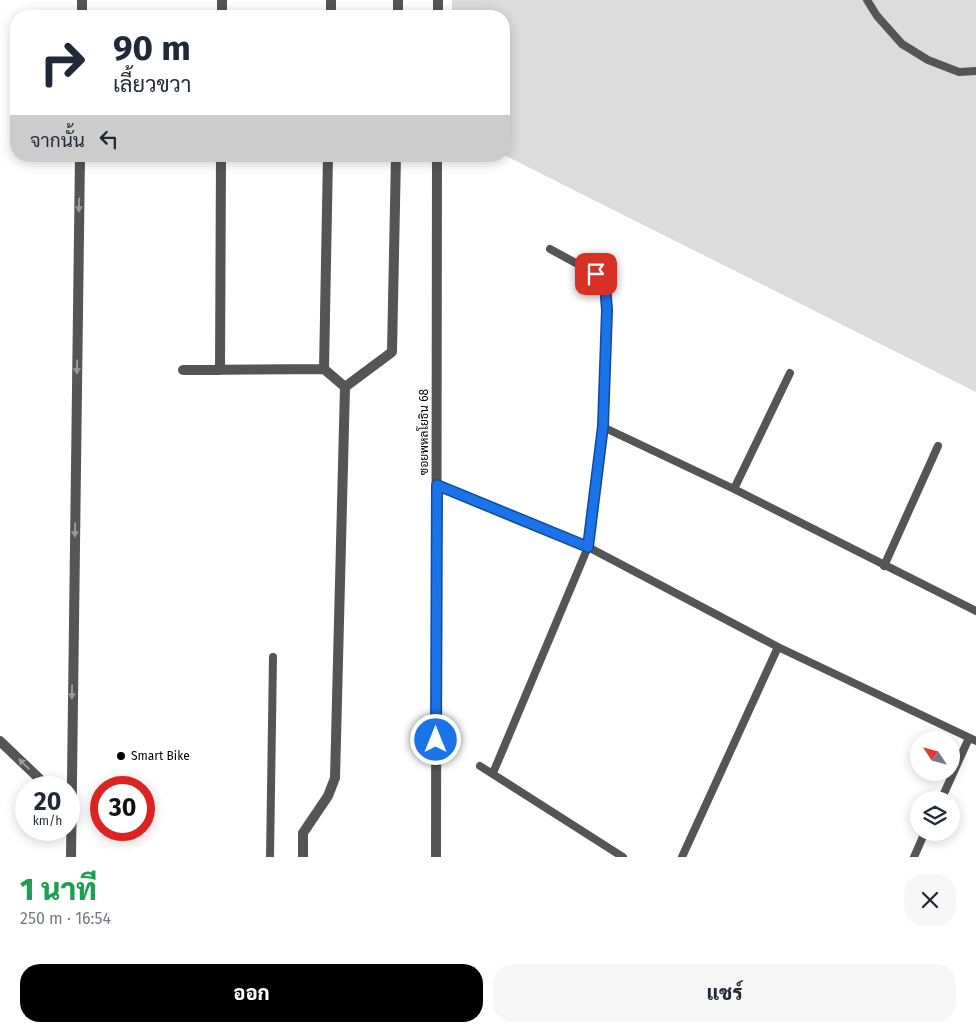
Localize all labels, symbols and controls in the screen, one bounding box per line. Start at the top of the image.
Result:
text: 90 m [113,27,191,69]
icon: right [30,30,95,95]
text: เลี้ยวขวา [113,71,191,98]
icon: left [95,125,123,153]
text: จากนั้น [30,129,85,152]
one-way arrow [75,197,83,213]
pin [575,253,617,295]
icon: arrive [582,260,610,288]
one-way arrow [73,360,81,376]
street label: ซอยพหลโยธิน 68 [416,388,431,475]
one-way arrow [70,522,78,538]
one-way arrow [68,685,76,701]
position arrow [409,713,461,765]
north arrow [910,731,960,781]
map controls [910,731,960,841]
place label: Smart Bike [131,749,190,763]
marker: Smart Bike [115,750,127,762]
one-way arrow [19,758,31,770]
speed limit sign: 30 [90,776,155,841]
text: 20 [34,787,61,817]
button: layers [910,791,960,841]
text: km/h [33,814,62,828]
text: 1 นาที [20,872,97,908]
button: close [904,874,956,926]
text: 250 m · 16:54 [20,909,111,928]
button: ออก [20,964,483,1022]
button: แชร์ [493,964,956,1022]

